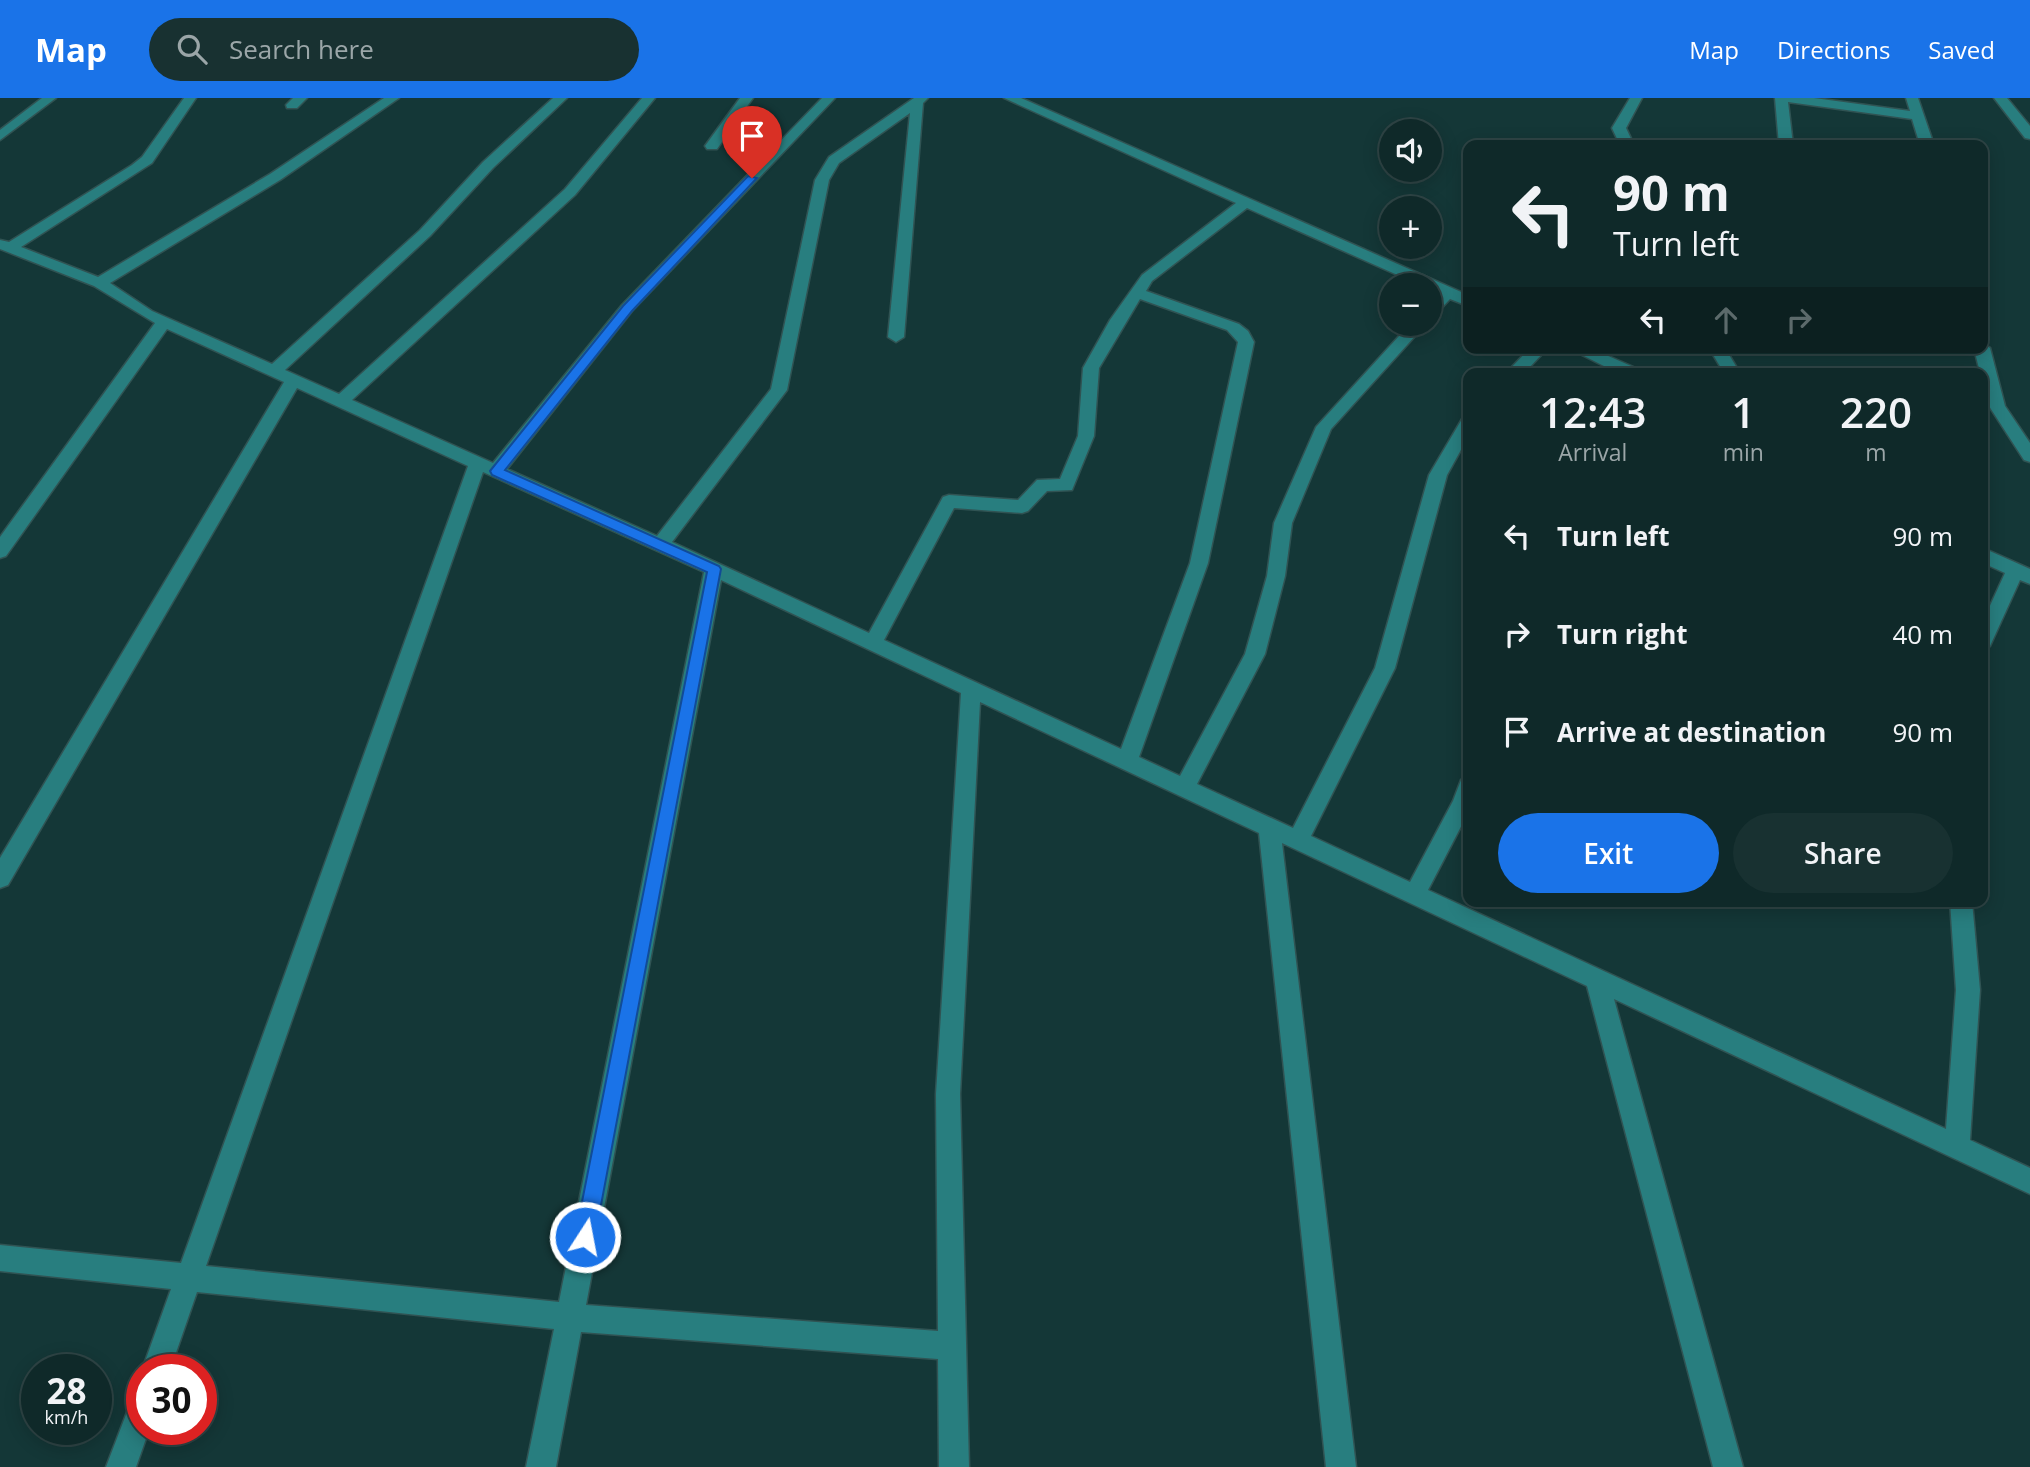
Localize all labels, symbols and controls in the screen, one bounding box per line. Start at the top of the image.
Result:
search box [149,18,639,81]
text: Map [35,27,107,72]
icon: search [173,30,211,68]
text: Search here [229,31,374,67]
text: Map [1689,33,1739,66]
text: Directions [1777,33,1890,66]
text: Saved [1928,33,1995,66]
pin [722,106,782,178]
icon: arrive [733,117,771,155]
map controls [1379,119,1442,336]
button: sound [1379,119,1442,182]
text: 90 m [1613,159,1730,225]
icon: left [1498,168,1589,259]
button: + [1379,196,1442,259]
text: Turn left [1613,222,1739,265]
button: − [1379,273,1442,336]
icon: left [1634,301,1672,339]
icon: ahead [1707,301,1745,339]
icon: right [1780,301,1818,339]
text: 12:43 [1539,383,1647,440]
text: 1 [1731,383,1755,440]
text: 220 [1840,383,1912,440]
text: Arrival [1558,436,1627,468]
text: min [1723,436,1764,468]
text: m [1865,436,1887,468]
icon: left [1498,517,1536,555]
text: Turn left [1557,518,1669,554]
text: 90 m [1892,518,1953,554]
icon: right [1498,615,1536,653]
text: Turn right [1557,616,1688,652]
text: 40 m [1892,616,1953,652]
icon: arrive [1498,713,1536,751]
text: Arrive at destination [1557,714,1826,750]
text: 90 m [1892,714,1953,750]
button: Exit [1498,813,1719,893]
button: Share [1733,813,1953,893]
position arrow [548,1200,622,1274]
speed limit sign: 30 [126,1354,217,1445]
text: 28 [46,1367,87,1414]
text: km/h [45,1405,88,1429]

